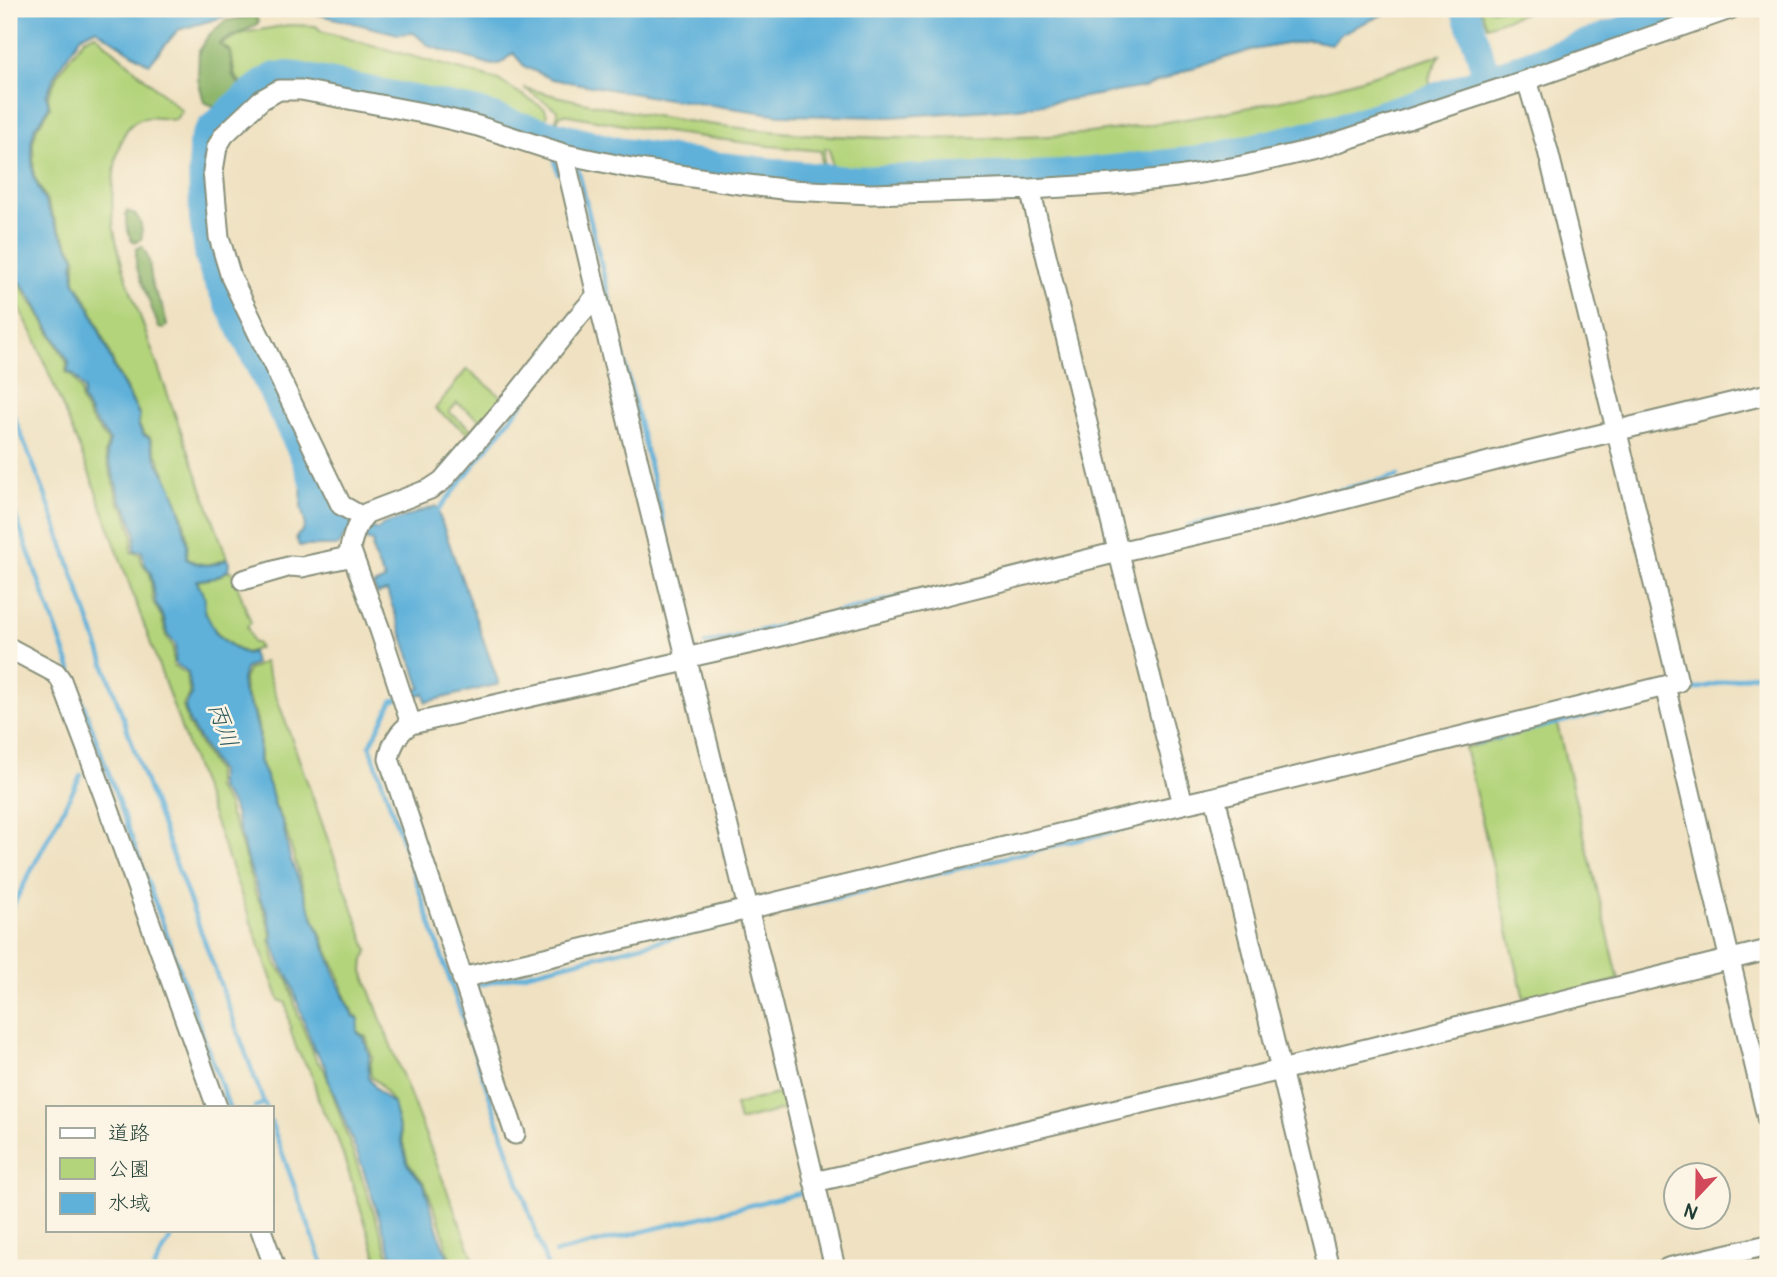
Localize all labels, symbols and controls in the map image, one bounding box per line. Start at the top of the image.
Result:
water label: 丙川 [202,699,244,751]
legend [46,1106,273,1232]
text: 道路 [108,1120,150,1147]
text: 公園 [108,1156,150,1183]
north arrow [1662,1162,1732,1232]
text: 水域 [108,1190,150,1217]
text: N [1680,1197,1701,1224]

